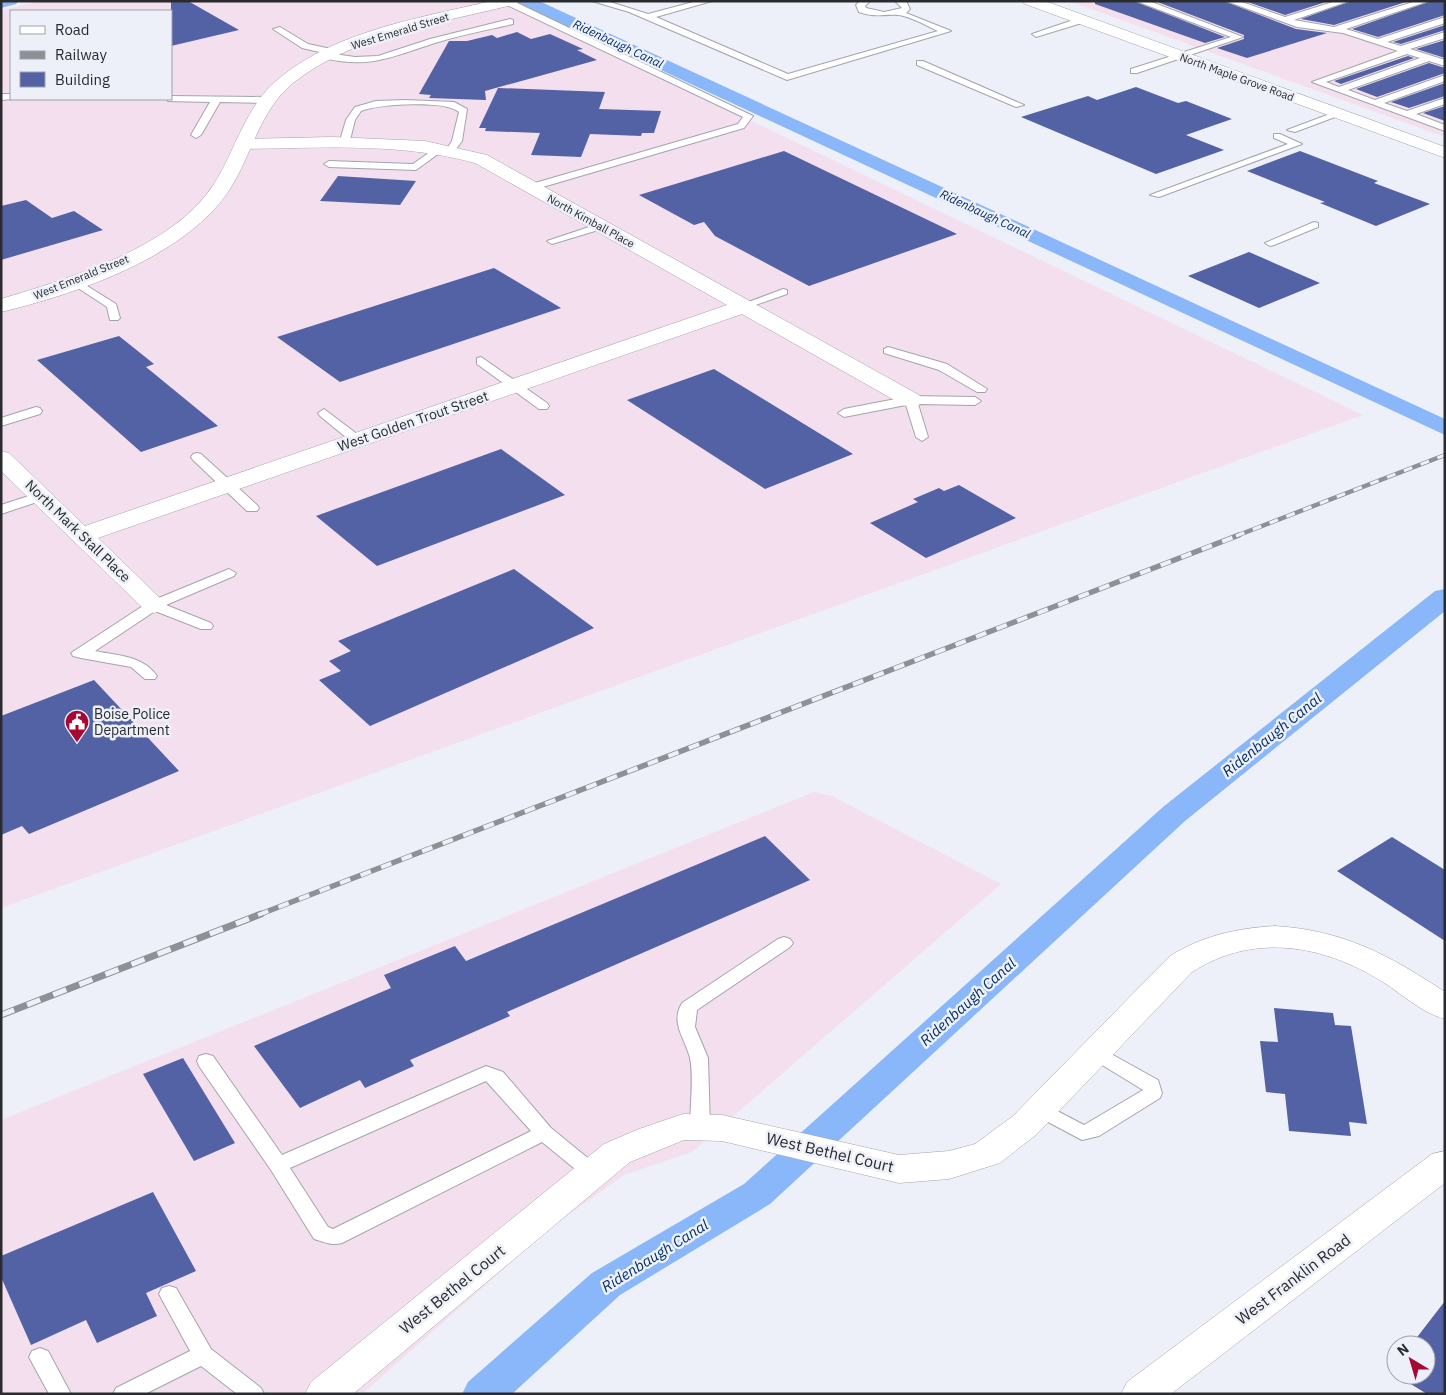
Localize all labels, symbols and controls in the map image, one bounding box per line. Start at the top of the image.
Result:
street label: West Emerald Street [349,9,451,53]
legend [10,10,172,100]
water label: Ridenbaugh Canal [571,16,667,71]
text: Road [55,20,90,39]
text: Railway [55,45,108,64]
street label: North Maple Grove Road [1178,50,1296,104]
text: Building [55,70,110,89]
water label: Ridenbaugh Canal [938,186,1034,241]
street label: North Kimball Place [545,191,637,251]
street label: West Emerald Street [31,251,131,302]
street label: West Golden Trout Street [335,387,491,455]
street label: North Mark Stall Place [22,476,135,586]
water label: Ridenbaugh Canal [1218,689,1325,781]
place label: Boise Police Department [94,705,171,739]
public building icon: Boise Police Department [64,709,90,743]
water label: Ridenbaugh Canal [916,954,1020,1050]
street label: West Bethel Court [764,1128,896,1176]
water label: Ridenbaugh Canal [598,1215,712,1296]
street label: West Franklin Road [1232,1229,1354,1329]
street label: West Bethel Court [395,1240,509,1338]
north arrow [1386,1335,1436,1385]
text: N [1393,1340,1413,1360]

